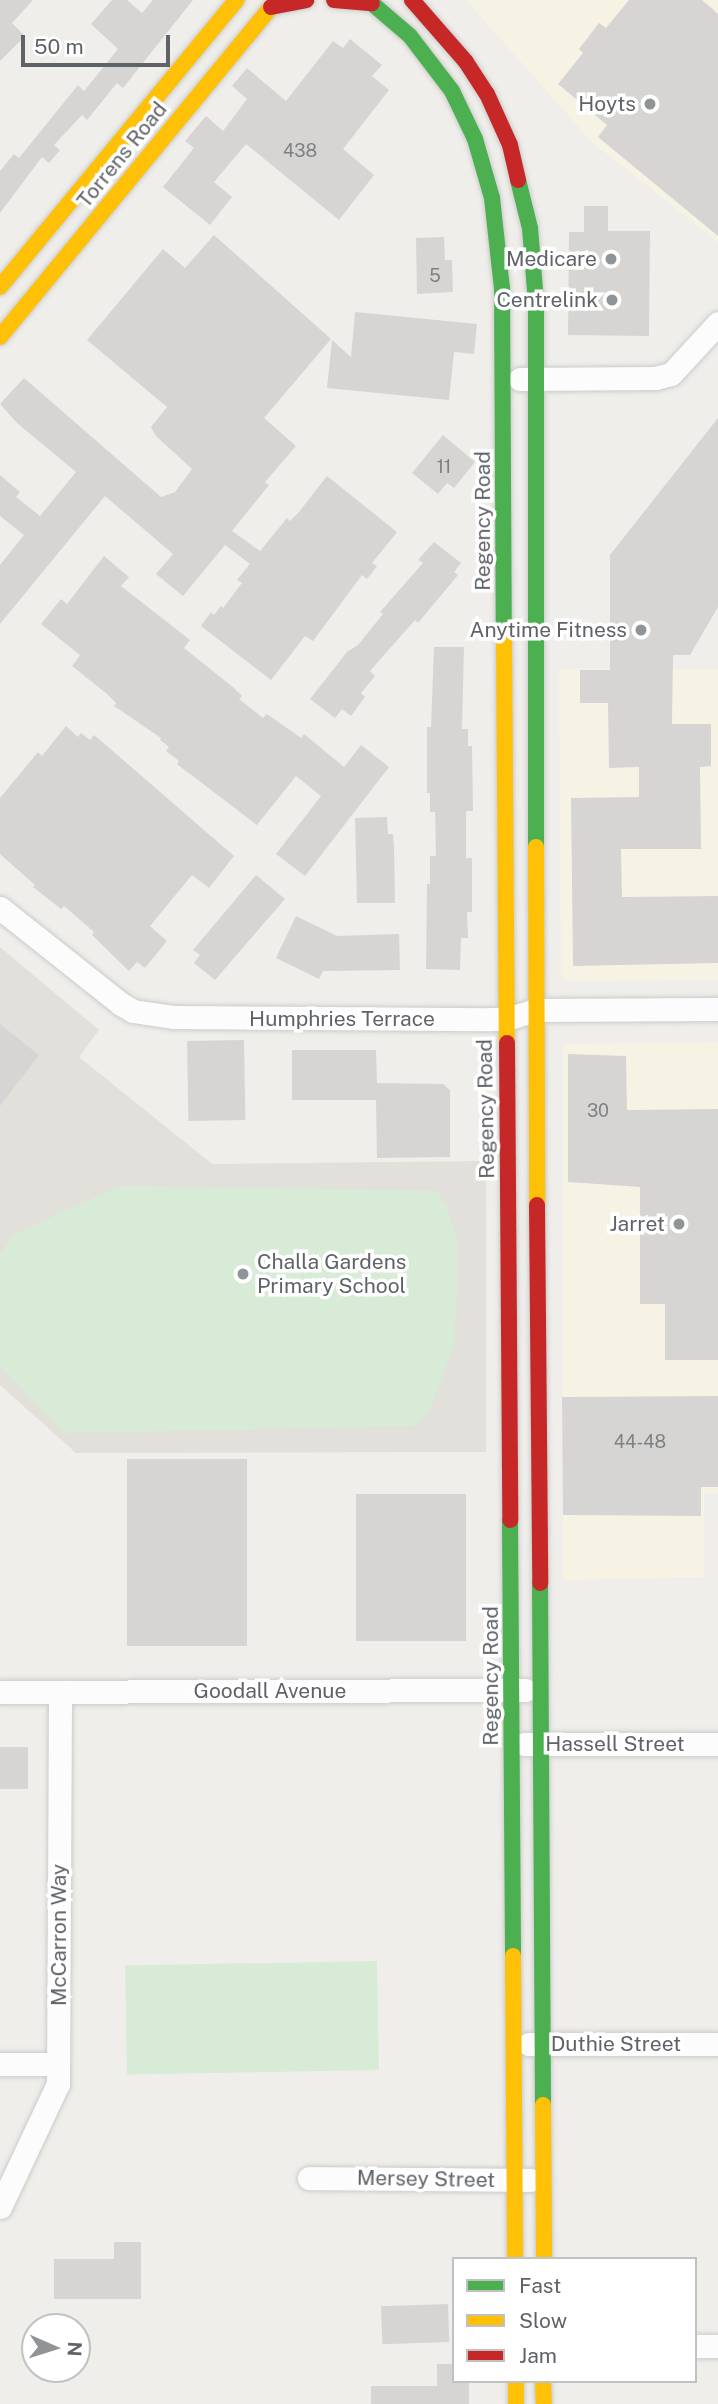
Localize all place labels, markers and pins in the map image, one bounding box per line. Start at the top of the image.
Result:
place label: Hoyts [578,91,636,117]
marker: Hoyts [642,96,658,112]
place label: Medicare [506,246,597,272]
marker: Medicare [603,251,619,267]
place label: Centrelink [496,287,598,313]
marker: Centrelink [604,292,620,308]
place label: Anytime Fitness [469,617,627,643]
marker: Anytime Fitness [633,622,649,638]
place label: Jarret [609,1211,665,1237]
marker: Jarret [671,1216,687,1232]
place label: Challa Gardens Primary School [257,1249,406,1299]
marker: Challa Gardens Primary School [235,1266,251,1282]

